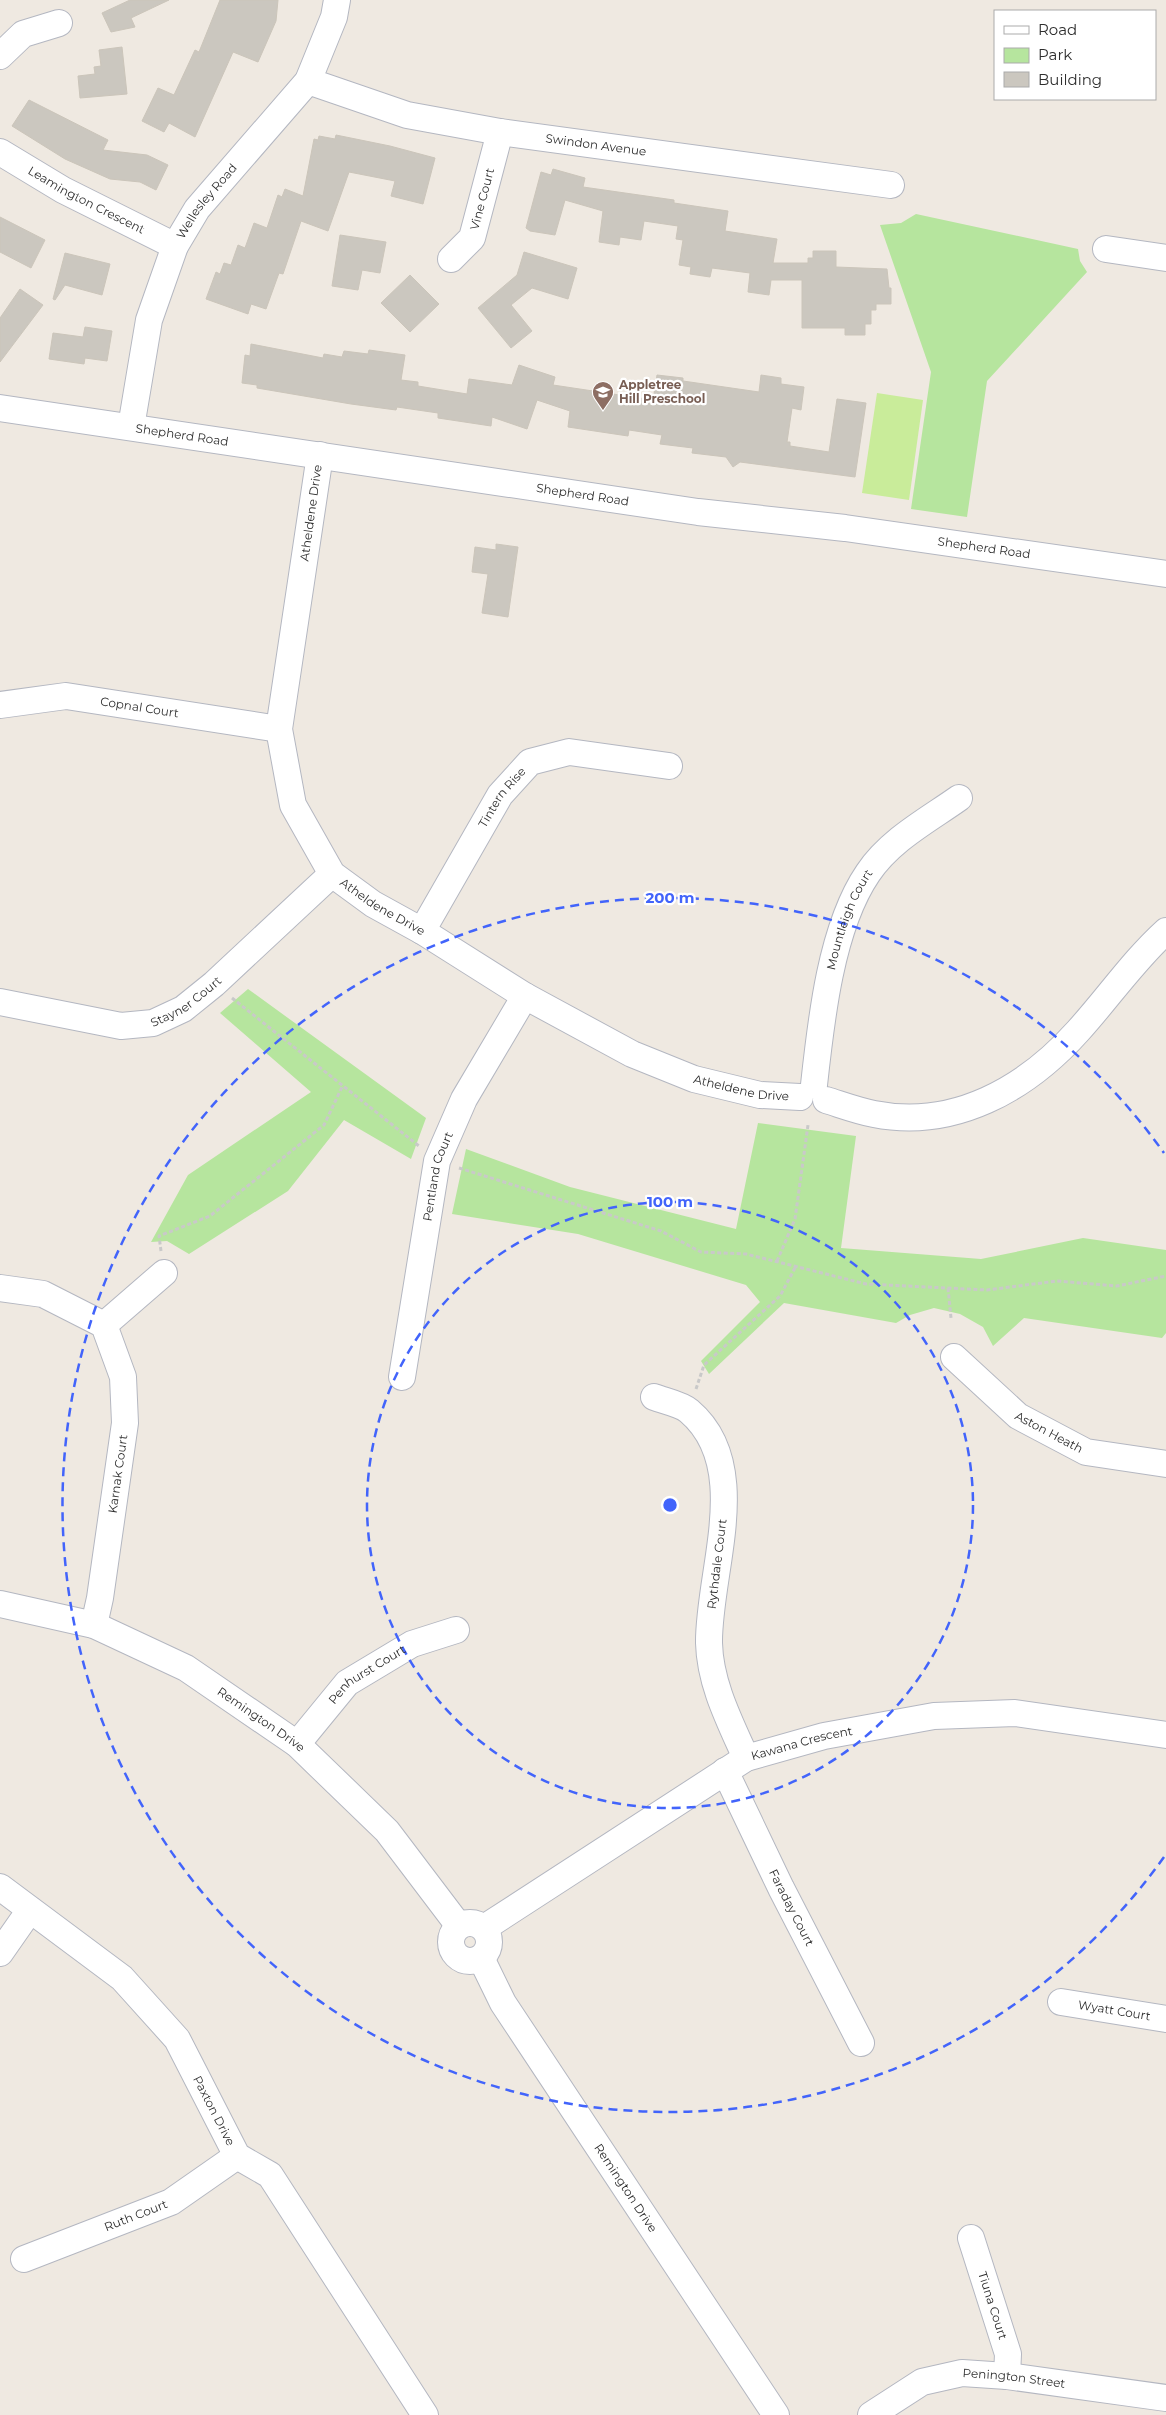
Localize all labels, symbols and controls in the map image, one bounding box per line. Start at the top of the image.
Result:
legend [994,10,1156,100]
text: Road [1038,20,1077,39]
text: Park [1038,45,1072,64]
text: Building [1038,70,1102,89]
street label: Swindon Avenue [545,130,647,159]
street label: Wellesley Road [173,160,240,241]
street label: Leamington Crescent [25,163,148,237]
street label: Vine Court [466,166,497,232]
place label: Appletree Hill Preschool [618,377,705,406]
school or university icon: Appletree Hill Preschool [591,380,615,411]
street label: Shepherd Road [135,420,229,449]
street label: Atheldene Drive [296,464,325,562]
street label: Shepherd Road [535,480,630,509]
street label: Shepherd Road [937,533,1031,561]
street label: Copnal Court [99,693,180,720]
street label: Tintern Rise [475,764,529,830]
street label: Mountleigh Court [823,866,875,971]
street label: Atheldene Drive [337,874,428,938]
text: 200 m [645,888,695,907]
street label: Stayner Court [148,973,225,1030]
street label: Atheldene Drive [692,1071,789,1103]
street label: Pentland Court [419,1129,456,1222]
text: 100 m [647,1192,693,1211]
street label: Aston Heath [1013,1408,1086,1456]
street label: Karnak Court [105,1433,130,1514]
centre of rings [661,1496,679,1514]
street label: Rythdale Court [704,1518,729,1610]
street label: Penhurst Court [325,1641,408,1707]
street label: Remington Drive [215,1684,308,1755]
street label: Kawana Crescent [749,1723,854,1763]
street label: Faraday Court [766,1867,818,1949]
street label: Wyatt Court [1077,1997,1152,2023]
street label: Paxton Drive [190,2073,238,2148]
street label: Remington Drive [591,2141,661,2235]
street label: Ruth Court [102,2196,170,2234]
street label: Tiuna Court [975,2270,1011,2341]
street label: Penington Street [962,2365,1066,2391]

